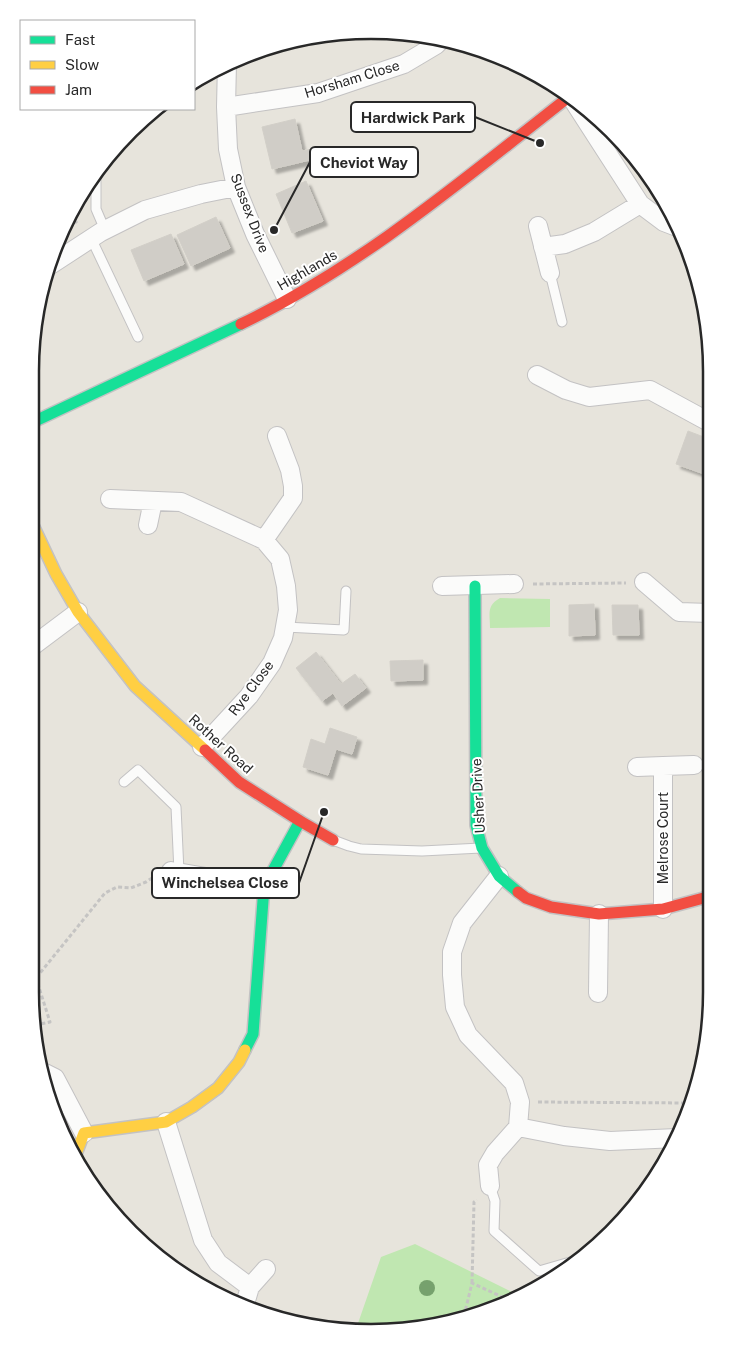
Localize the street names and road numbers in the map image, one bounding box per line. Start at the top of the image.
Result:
street label: Horsham Close [302,57,402,101]
street label: Sussex Drive [227,171,273,255]
street label: Highlands [274,246,340,294]
street label: Rye Close [225,657,277,719]
street label: Rother Road [186,711,256,777]
street label: Usher Drive [468,758,488,834]
street label: Melrose Court [655,792,671,884]

